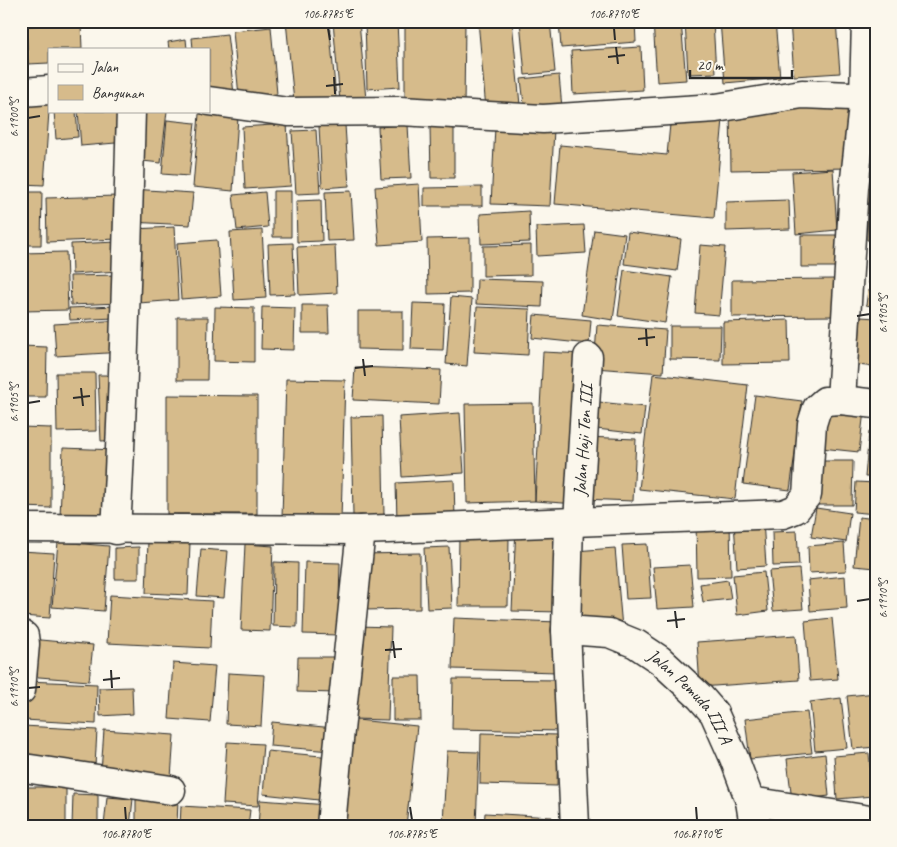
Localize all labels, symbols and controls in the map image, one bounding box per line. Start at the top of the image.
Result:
text: 106.8785°E [303,6,355,22]
text: 106.8790°E [589,6,641,22]
legend [48,48,210,112]
scale bar [690,48,792,80]
text: 20 m [697,56,724,75]
text: Jalan [91,58,119,77]
text: Bangunan [92,84,145,103]
text: 6.1900°S [6,97,22,137]
text: 6.1905°S [875,293,891,333]
street label: Jalan Haji Ten III [569,380,598,498]
text: 6.1905°S [6,382,22,422]
text: 6.1910°S [875,578,891,618]
street label: Jalan Pemuda III A [643,643,738,748]
text: 6.1910°S [6,667,22,707]
text: 106.8780°E [101,826,153,842]
text: 106.8785°E [387,826,439,842]
text: 106.8790°E [672,826,724,842]

